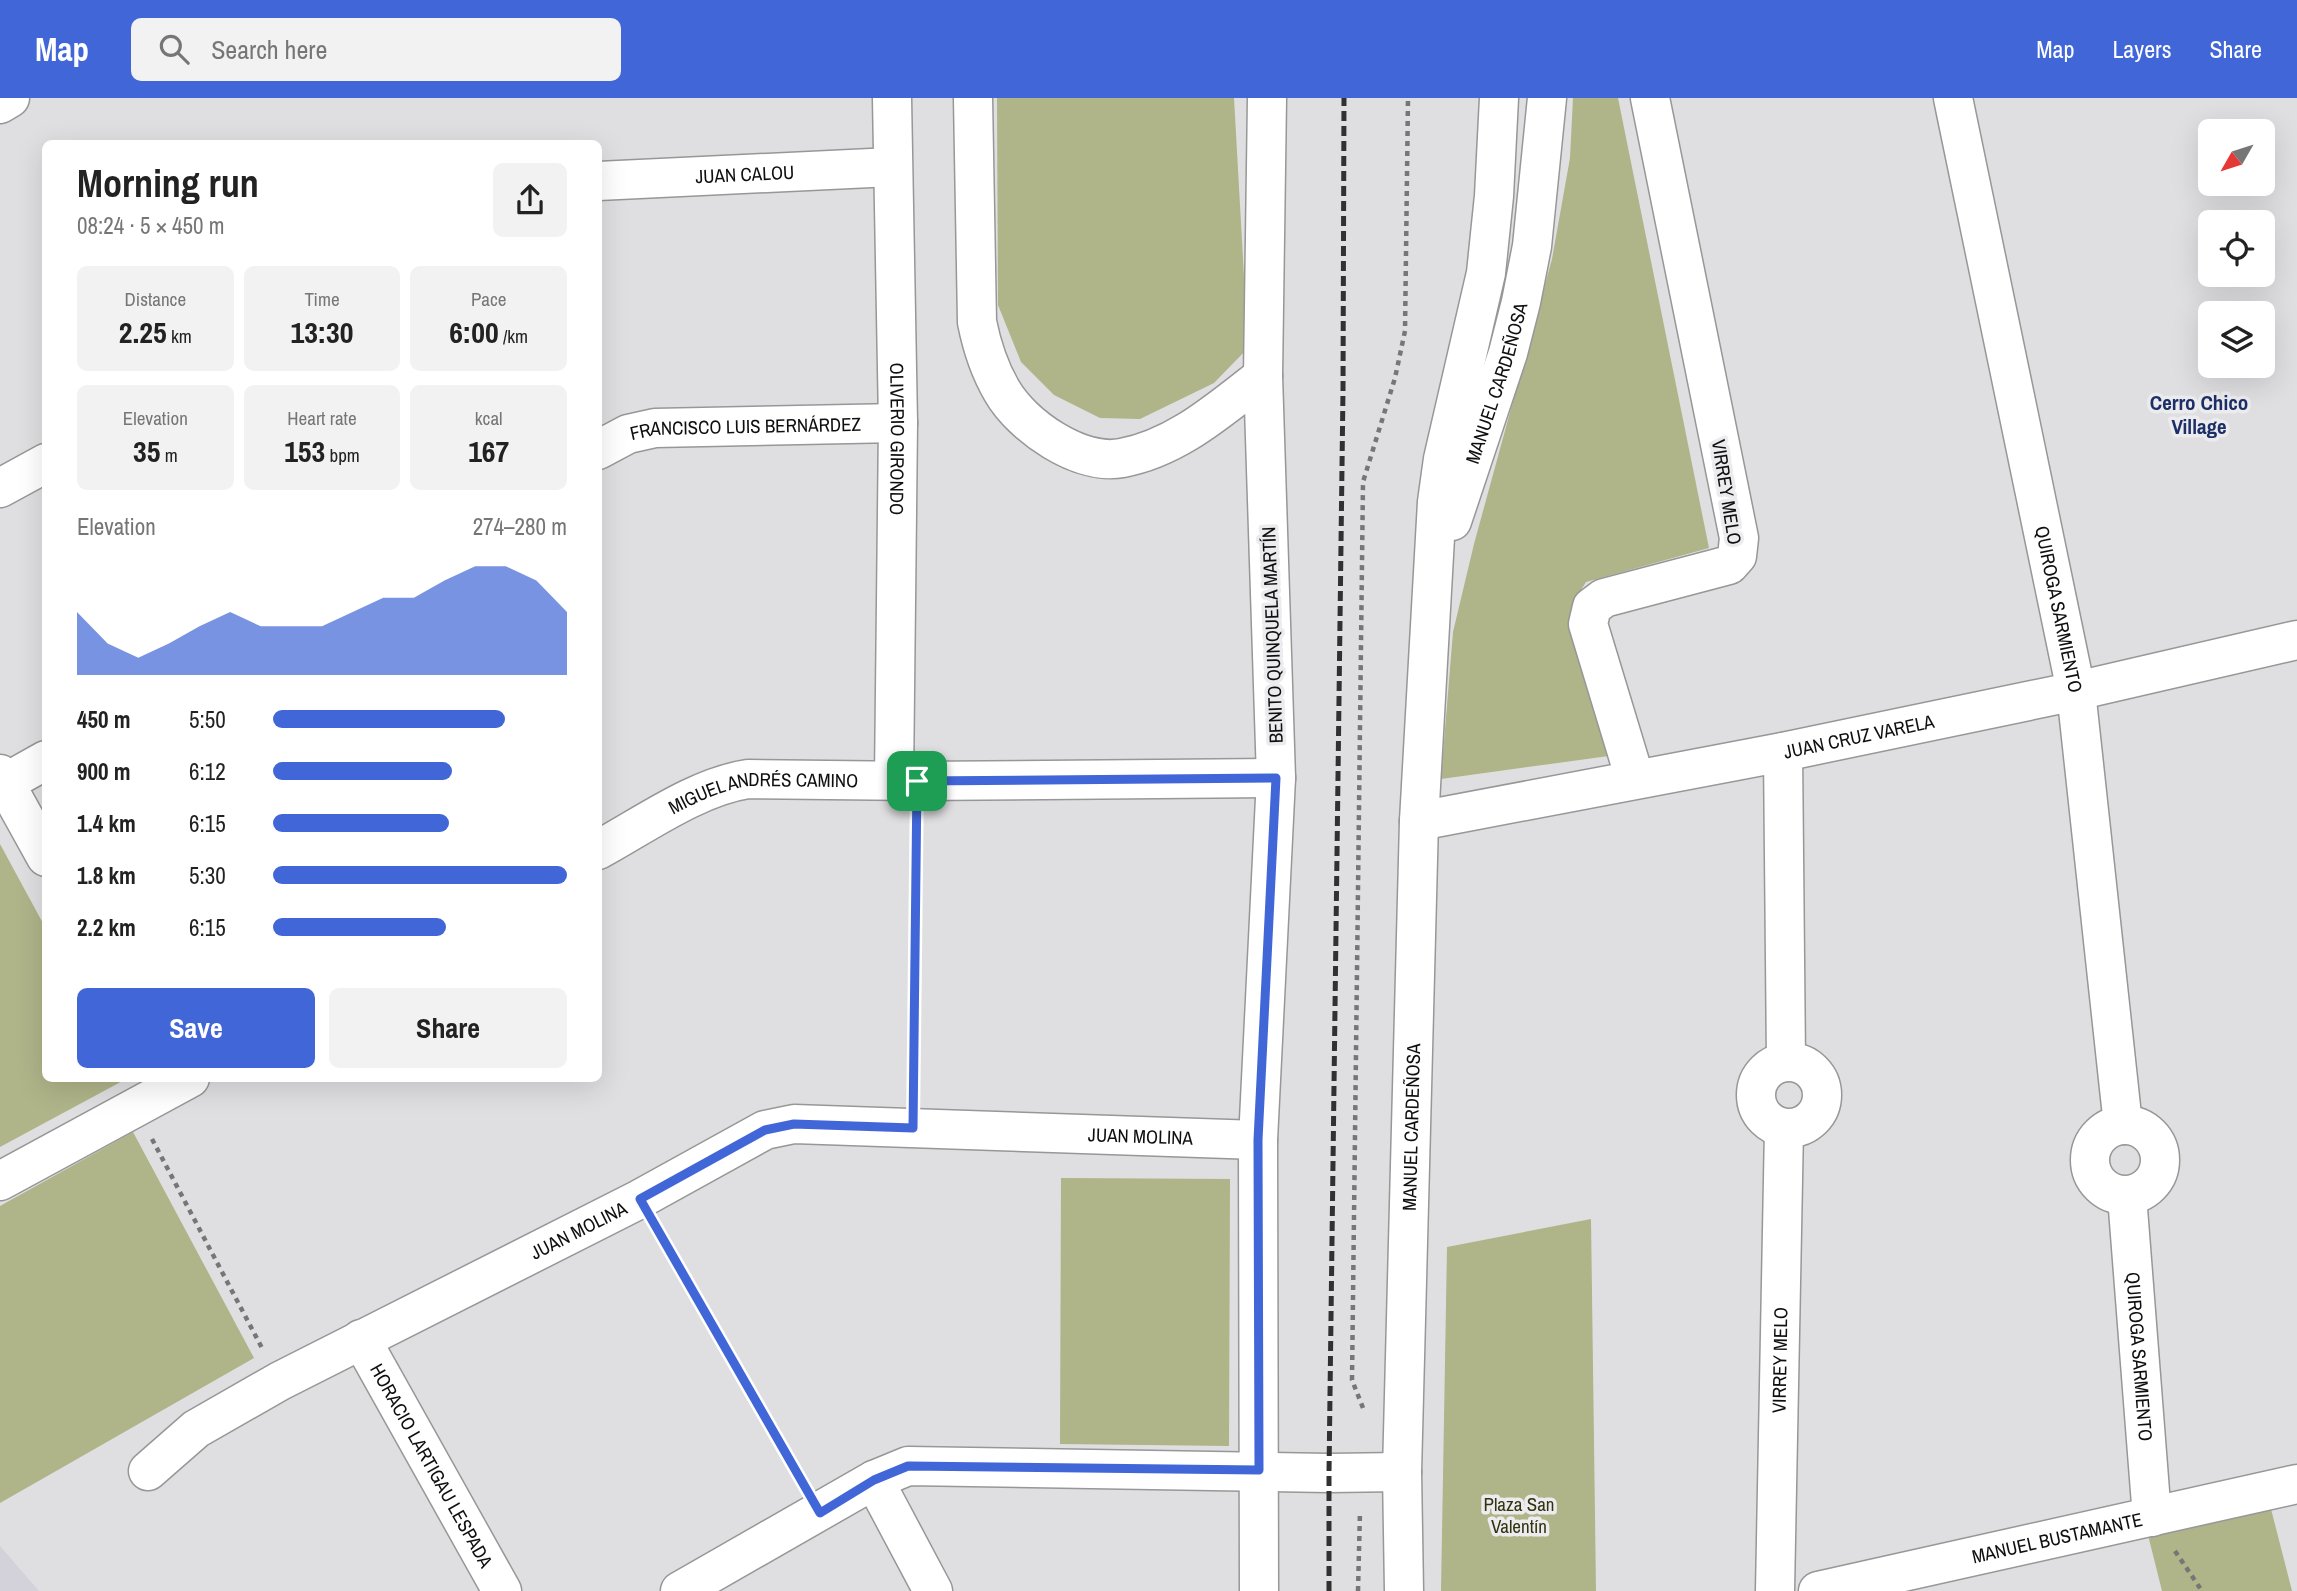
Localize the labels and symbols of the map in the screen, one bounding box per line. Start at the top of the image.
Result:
north arrow [2198,119,2275,196]
street label: JUAN CALOU [695,159,795,189]
street label: MANUEL CARDEÑOSA [1459,299,1534,467]
street label: OLIVERIO GIRONDO [884,362,911,515]
district label: Cerro Chico Village [2150,388,2248,441]
street label: FRANCISCO LUIS BERNÁRDEZ [627,411,862,446]
street label: VIRREY MELO [1706,438,1748,546]
street label: QUIROGA SARMIENTO [2029,523,2089,695]
street label: BENITO QUINQUELA MARTÍN [1255,526,1289,744]
street label: JUAN CRUZ VARELA [1781,708,1937,765]
pin [887,751,947,811]
street label: MIGUEL ANDRÉS CAMINO [664,766,858,820]
street label: MANUEL CARDEÑOSA [1396,1042,1426,1211]
street label: JUAN MOLINA [1088,1121,1194,1151]
street label: JUAN MOLINA [526,1195,632,1265]
street label: QUIROGA SARMIENTO [2120,1271,2159,1442]
street label: VIRREY MELO [1765,1307,1794,1413]
street label: HORACIO LARTIGAU LESPADA [364,1359,500,1573]
park label: Plaza San Valentín [1483,1491,1555,1539]
street label: MANUEL BUSTAMANTE [1969,1506,2145,1569]

